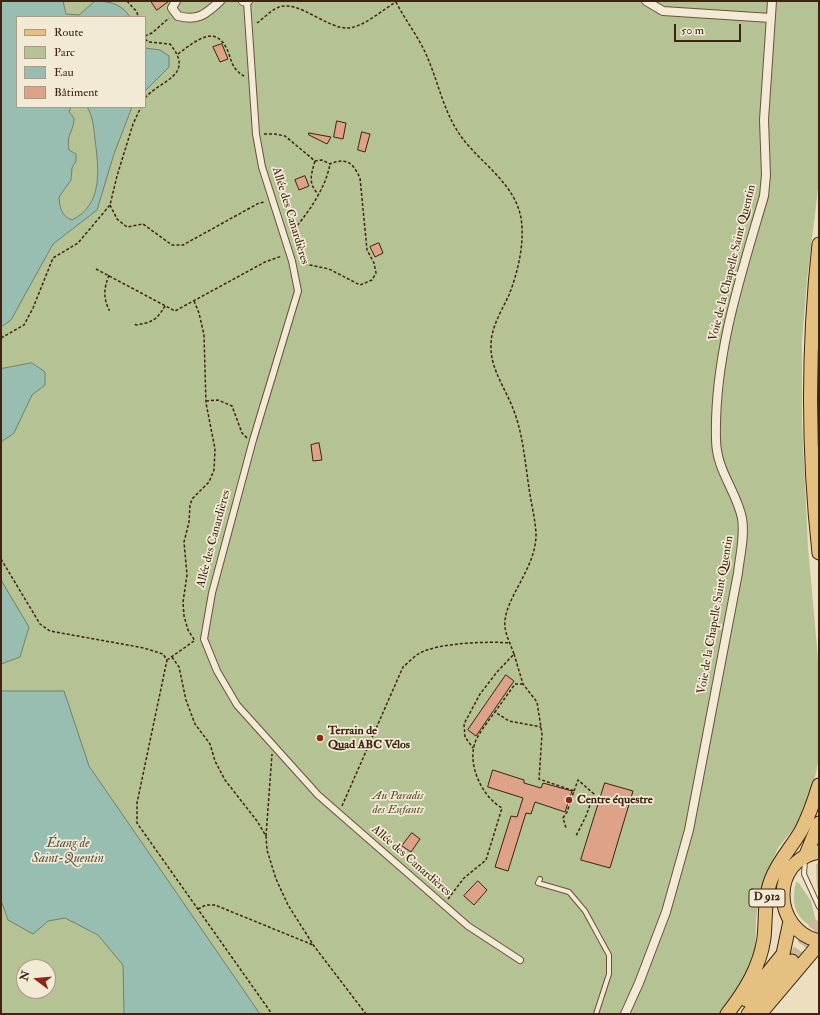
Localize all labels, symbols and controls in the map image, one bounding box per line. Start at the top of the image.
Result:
legend [16,16,146,108]
scale bar [676,16,743,42]
text: 50 m [681,23,704,38]
text: Route [54,25,83,40]
text: Parc [54,45,75,60]
text: Eau [54,65,74,80]
text: Bâtiment [54,85,98,100]
street label: Allée des Canardières [268,166,312,266]
street label: Voie de la Chapelle Saint Quentin [707,183,759,343]
street label: Allée des Canardières [194,489,234,589]
street label: Voie de la Chapelle Saint Quentin [695,535,737,695]
place label: Terrain de Quad ABC Vélos [328,724,410,752]
marker: Terrain de Quad ABC Vélos [315,733,325,743]
park label: Au Paradis des Enfants [372,789,424,817]
place label: Centre équestre [577,793,653,807]
marker: Centre équestre [564,795,574,805]
street label: Allée des Canardières [368,823,454,899]
water label: Étang de Saint-Quentin [32,836,104,867]
road number: D 912 [749,889,785,907]
north arrow [16,959,56,999]
text: N [17,969,33,982]

